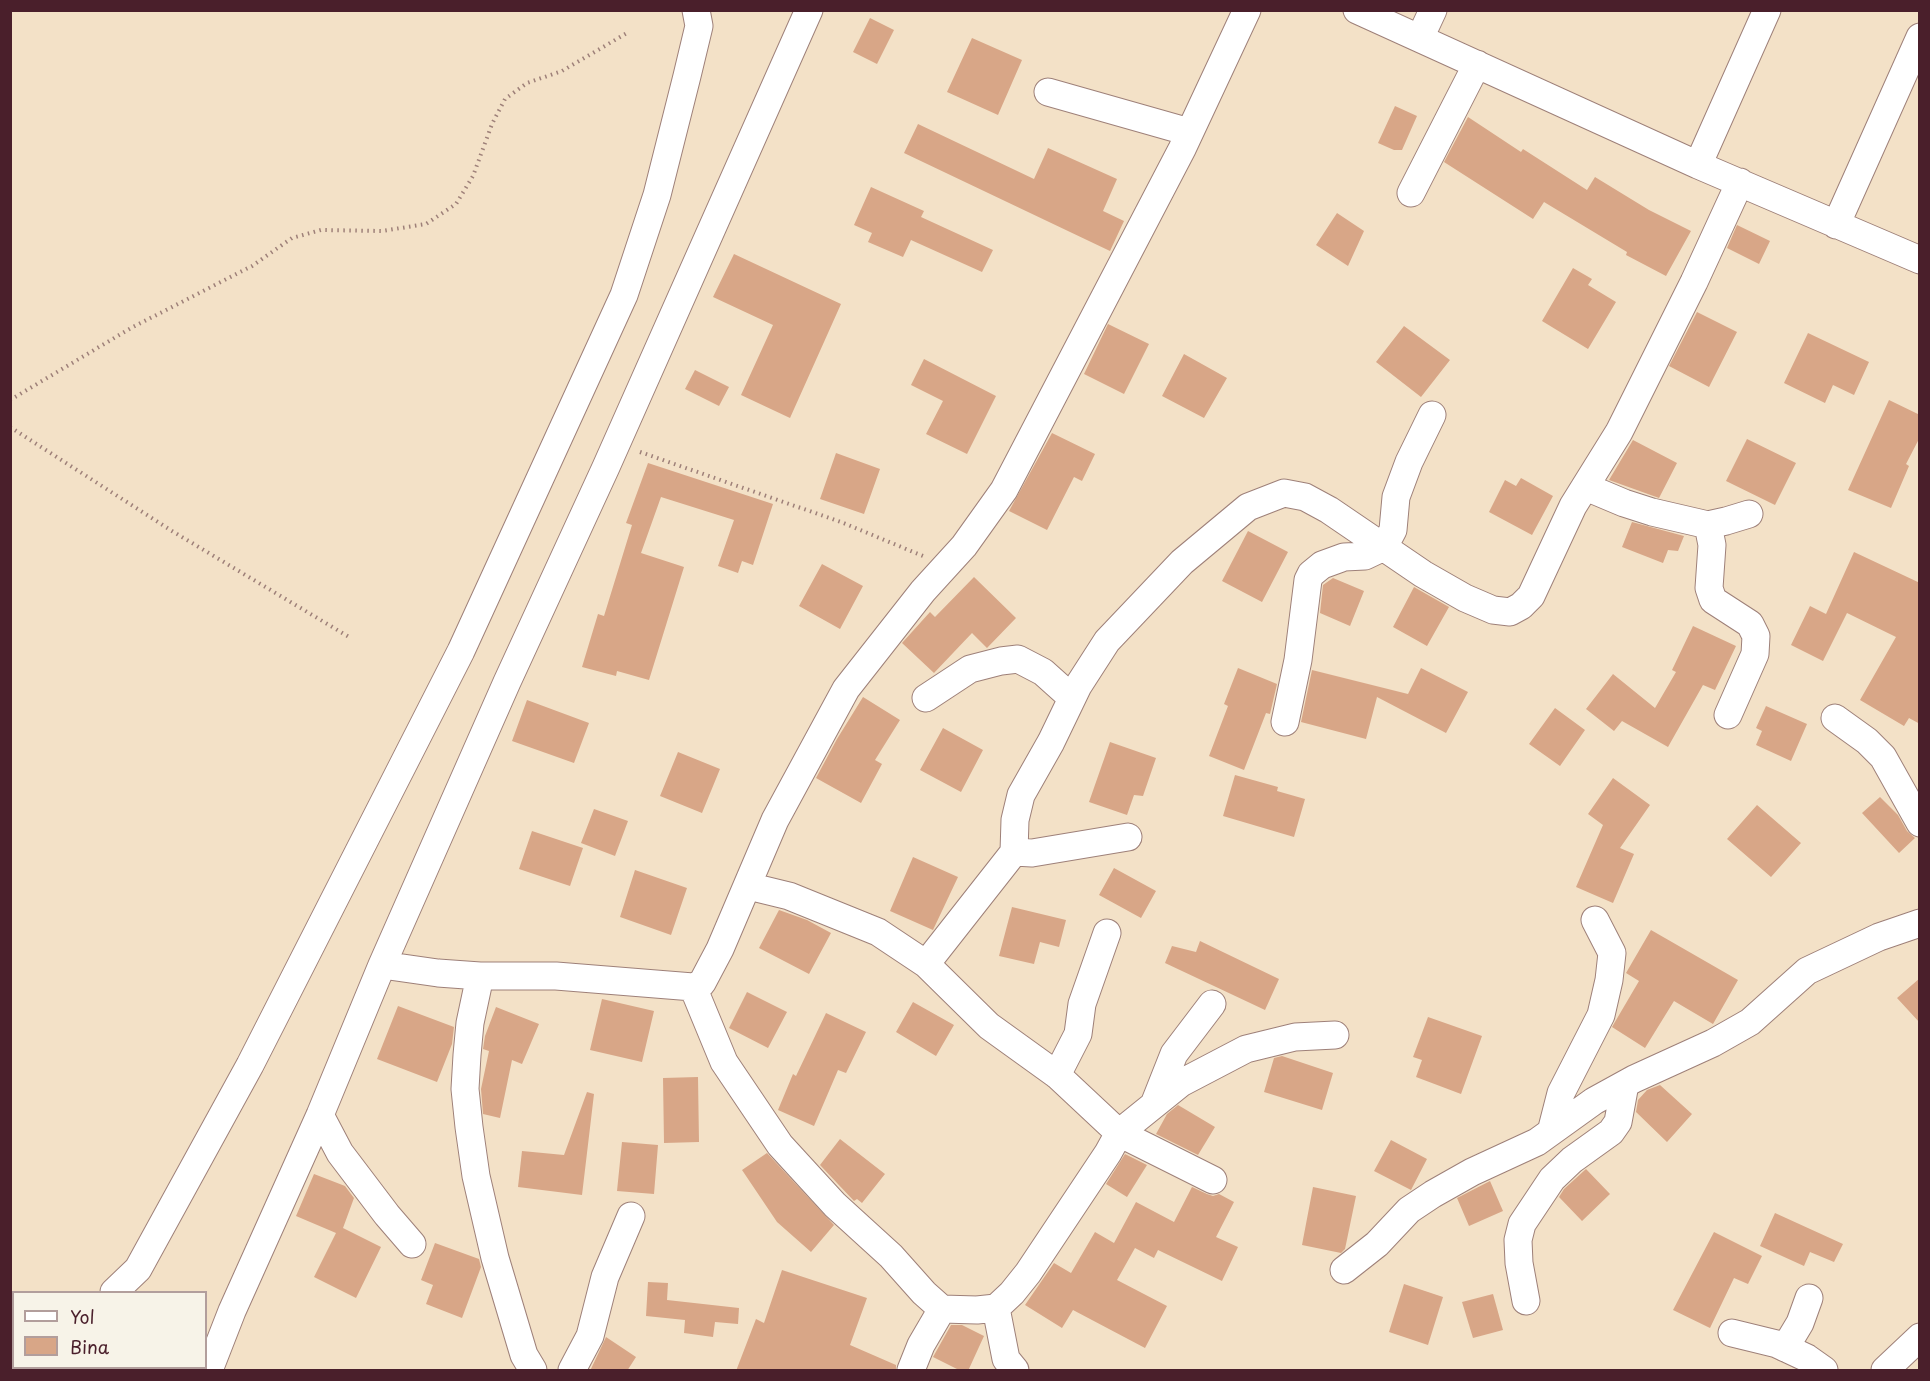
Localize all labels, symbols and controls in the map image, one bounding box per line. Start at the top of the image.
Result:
legend [12,1291,207,1369]
text: Yol [70,1303,95,1330]
text: Bina [70,1333,109,1360]

